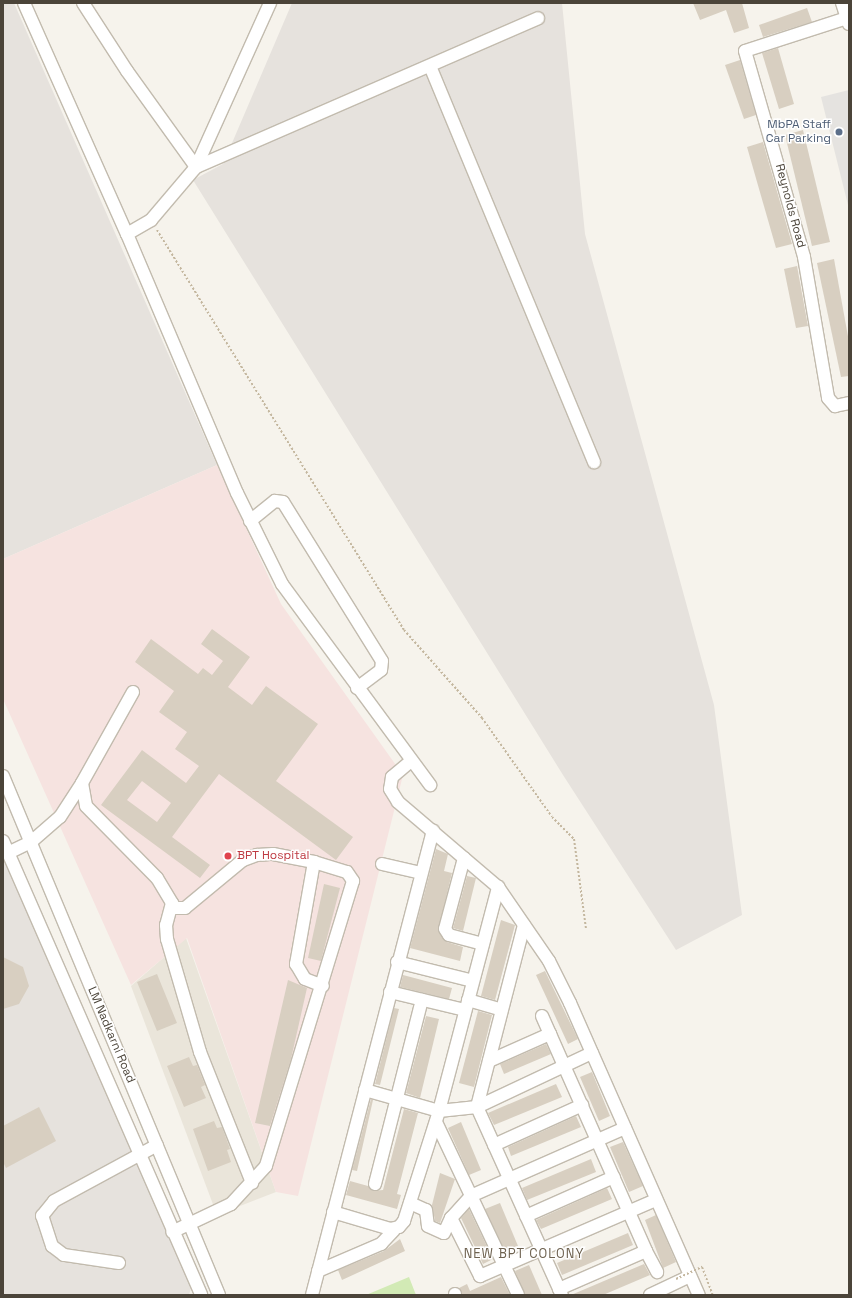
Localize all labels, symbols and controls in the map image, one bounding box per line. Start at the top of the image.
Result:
place label: MbPA Staff Car Parking [766,118,831,146]
marker: MbPA Staff Car Parking [834,127,844,137]
street label: Reynolds Road [772,162,808,250]
place label: BPT Hospital [237,849,310,863]
marker: BPT Hospital [222,850,234,862]
street label: LM Nadkarni Road [84,985,138,1085]
district label: NEW BPT COLONY [463,1246,585,1262]

